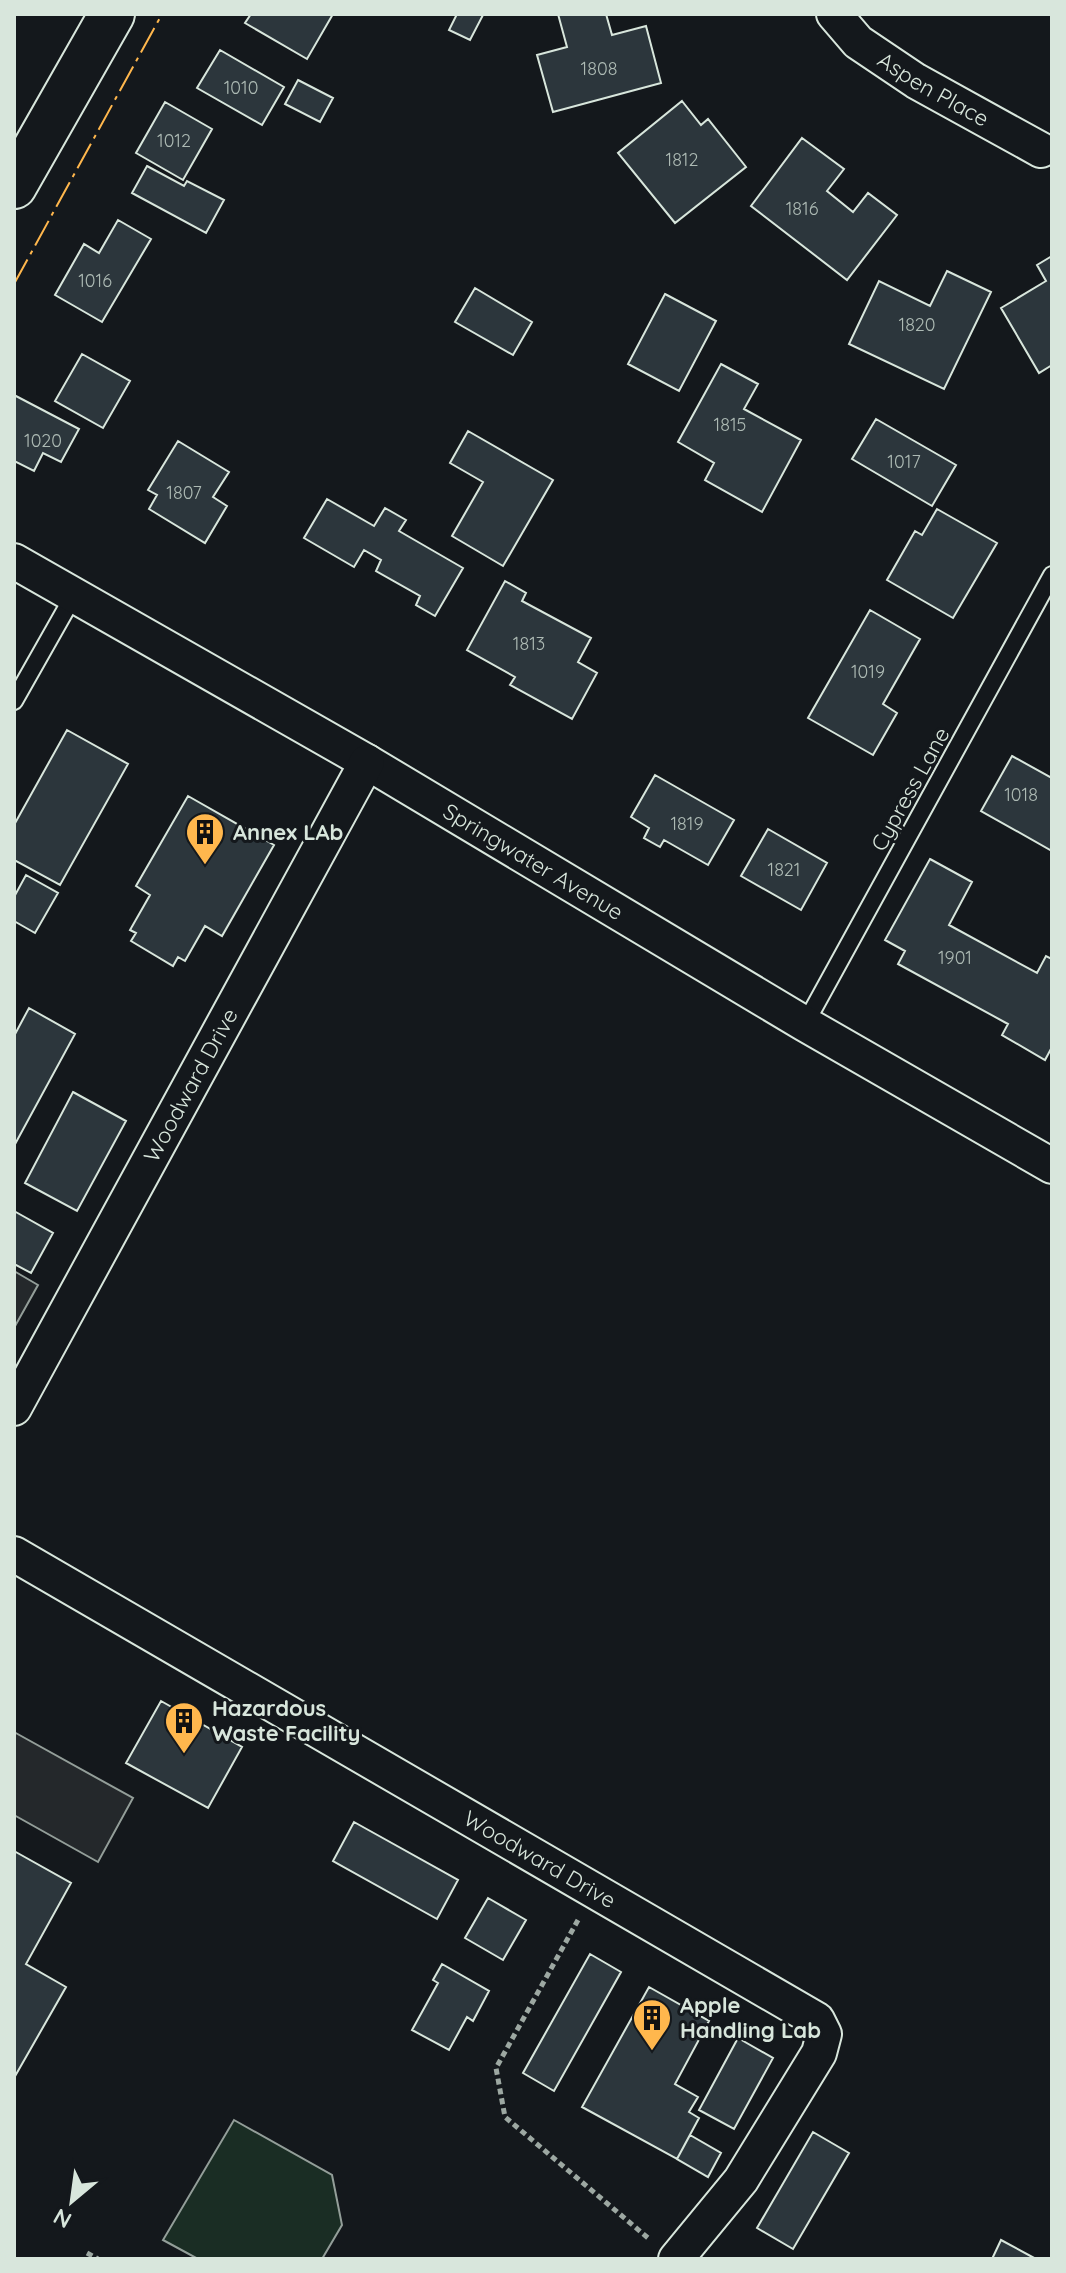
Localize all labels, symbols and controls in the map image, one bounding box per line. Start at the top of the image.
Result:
street label: Aspen Place [873,45,994,133]
house number: 1808 [581,57,617,80]
house number: 1010 [224,76,258,99]
house number: 1012 [157,129,191,152]
house number: 1812 [665,148,699,171]
house number: 1816 [786,197,819,220]
house number: 1016 [78,269,112,292]
house number: 1820 [898,313,936,336]
house number: 1815 [714,413,746,436]
house number: 1020 [24,429,62,452]
house number: 1017 [887,450,921,473]
house number: 1807 [166,481,202,504]
house number: 1813 [513,632,545,655]
house number: 1019 [851,660,885,683]
street label: Cypress Lane [864,722,956,856]
house number: 1018 [1004,783,1038,806]
street label: Springwater Avenue [438,797,628,926]
building icon: Annex LAb [184,811,226,866]
house number: 1819 [670,812,704,835]
place label: Annex LAb [233,818,343,846]
house number: 1821 [767,858,801,881]
house number: 1901 [938,946,972,969]
street label: Woodward Drive [137,1003,244,1167]
place label: Hazardous Waste Facility [212,1694,360,1747]
building icon: Hazardous Waste Facility [163,1700,205,1755]
street label: Woodward Drive [459,1804,621,1914]
place label: Apple Handling Lab [680,1991,821,2044]
building icon: Apple Handling Lab [631,1997,673,2052]
north arrow [32,2161,112,2241]
text: N [48,2202,76,2235]

